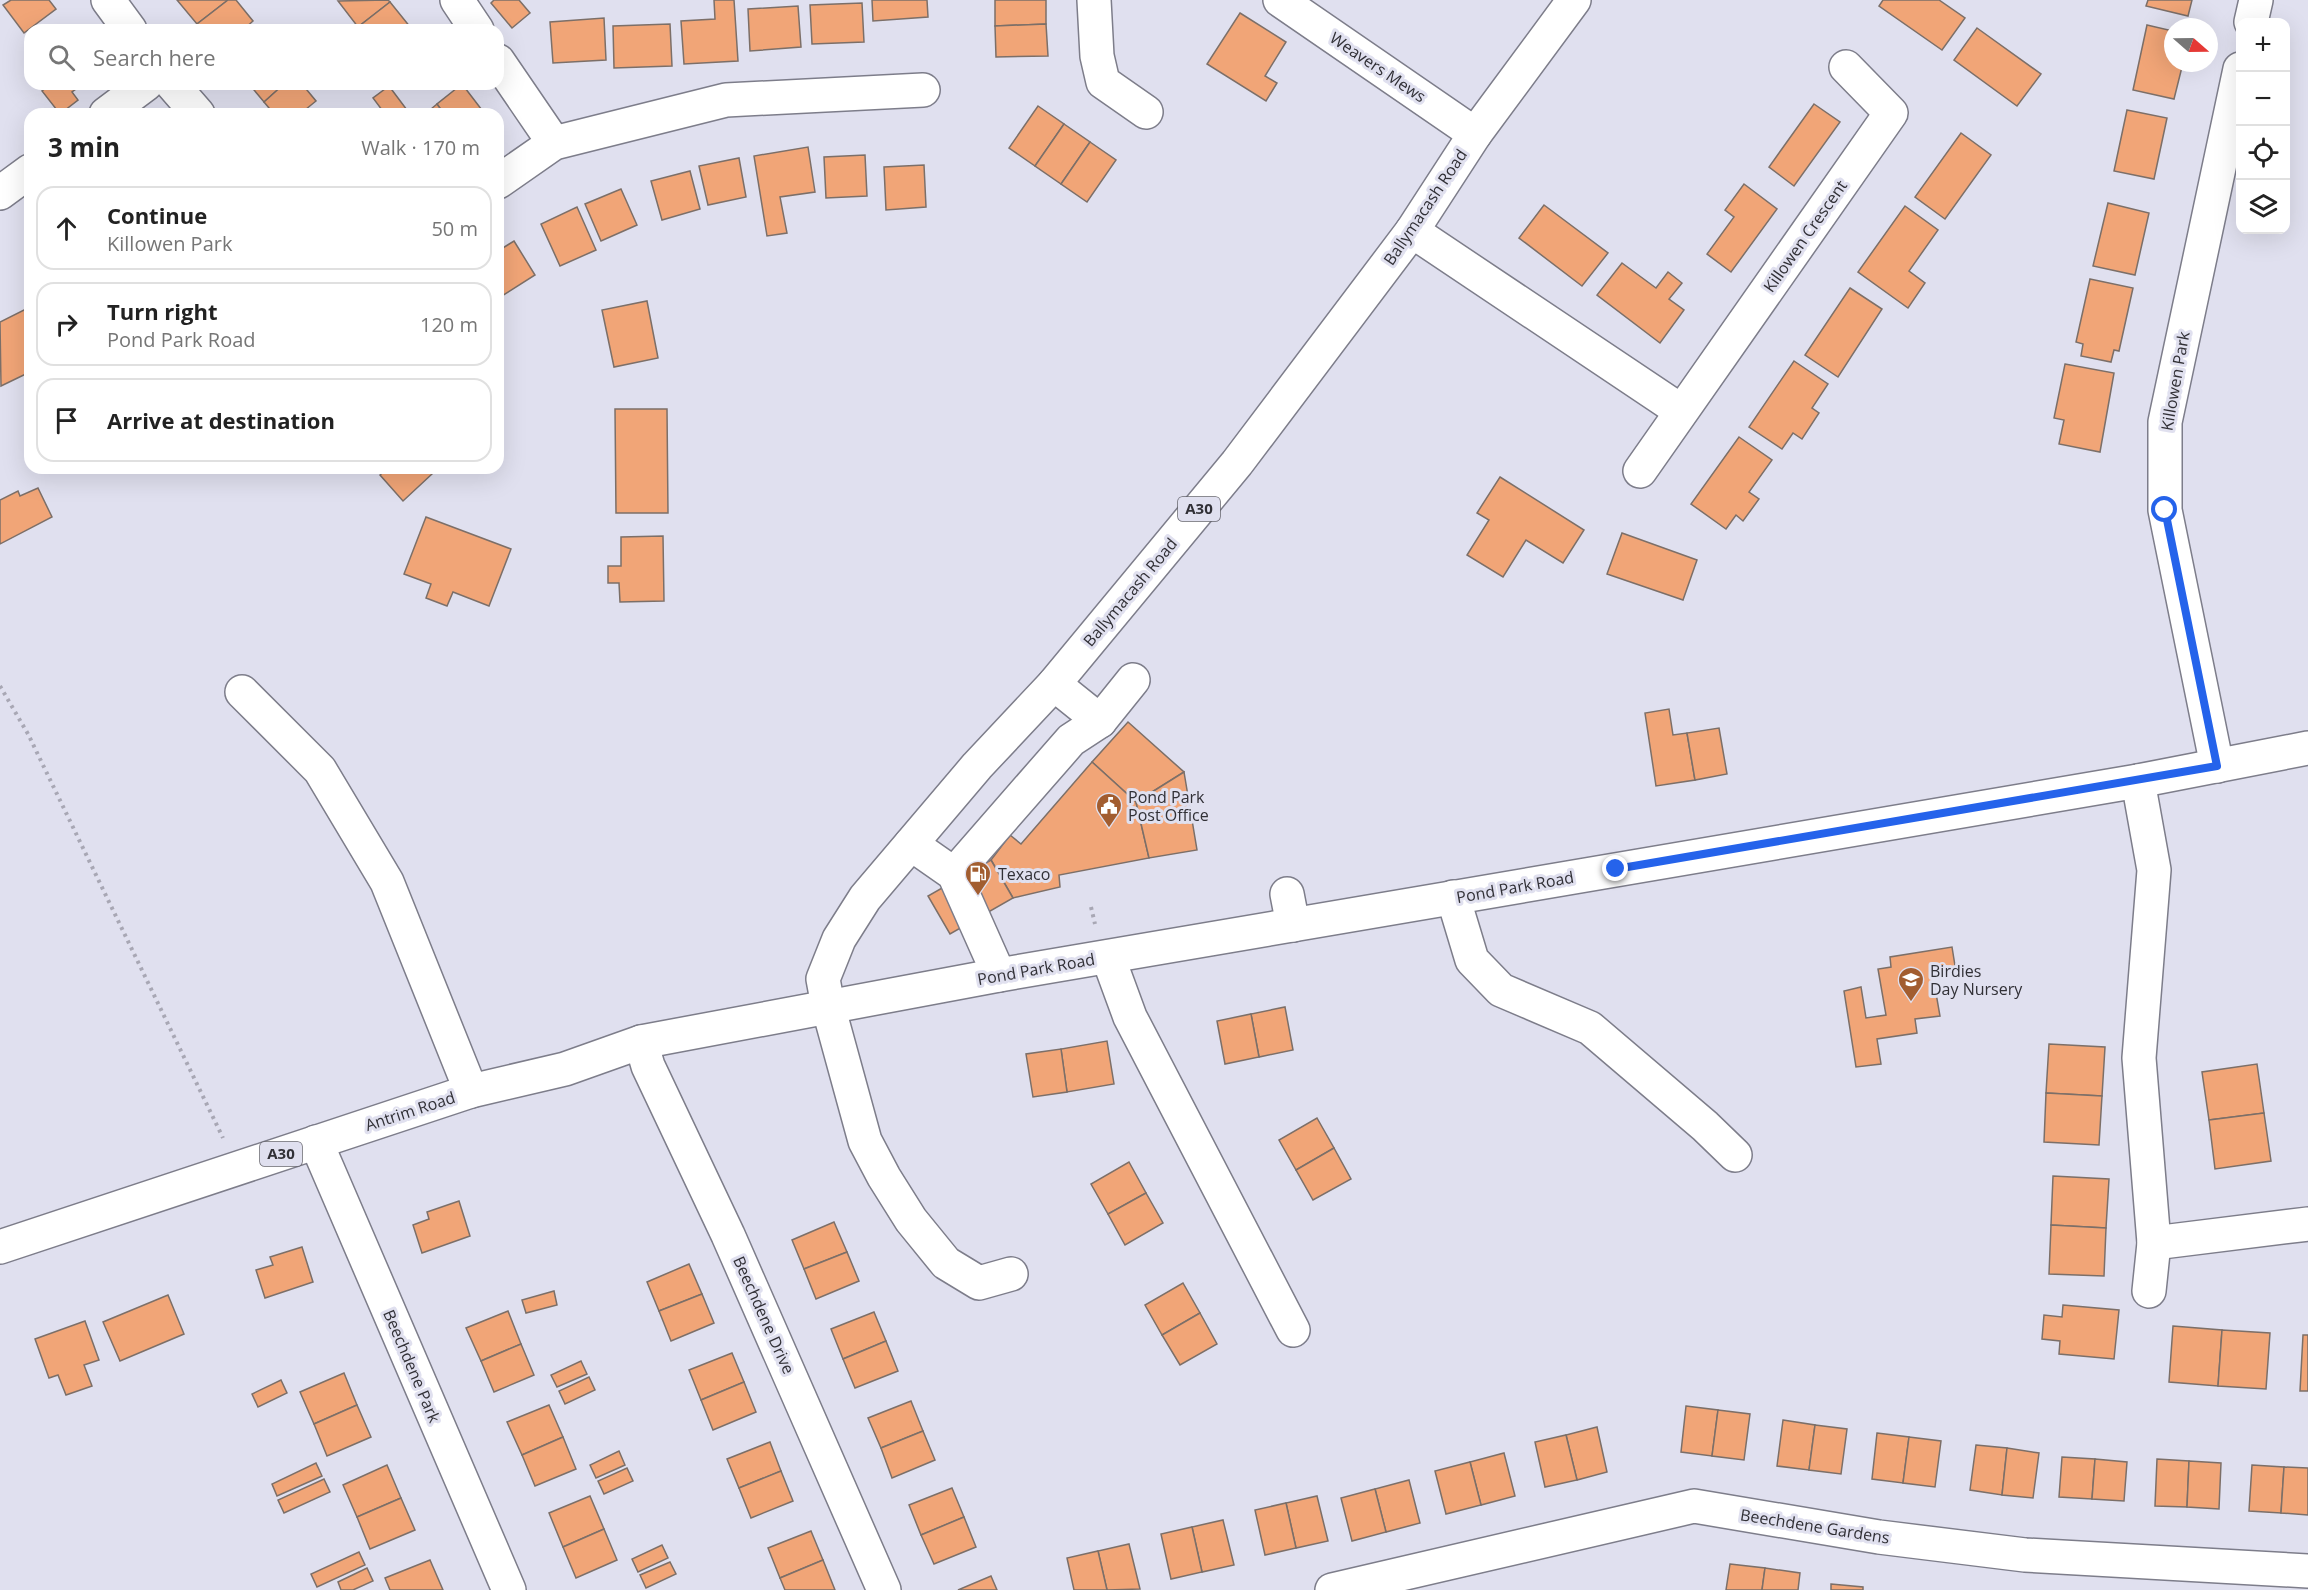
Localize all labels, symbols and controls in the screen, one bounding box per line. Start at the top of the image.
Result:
north arrow [2164,18,2218,72]
map controls [2236,18,2290,234]
button: + [2236,18,2290,72]
search box [24,24,504,90]
street label: Weavers Mews [1326,27,1430,107]
icon: search [45,41,78,74]
text: Search here [93,42,216,72]
button: − [2236,72,2290,126]
button: locate [2236,126,2290,180]
text: 3 min [48,129,120,165]
text: Walk · 170 m [361,134,480,161]
street label: Ballymacash Road [1378,145,1472,269]
street label: Killowen Crescent [1758,175,1852,296]
button: layers [2236,180,2290,234]
text: Continue [107,200,207,230]
icon: ahead [50,212,83,245]
text: 50 m [431,215,478,242]
text: Killowen Park [107,230,232,257]
text: Turn right [107,296,218,326]
icon: right [50,308,83,341]
text: 120 m [420,311,478,338]
text: Pond Park Road [107,326,256,353]
street label: Killowen Park [2155,329,2195,432]
icon: arrive [50,404,83,437]
text: Arrive at destination [107,405,335,435]
route start [2151,496,2177,522]
road number: A30 [1178,497,1220,521]
street label: Ballymacash Road [1078,533,1182,651]
place label: Pond Park Post Office [1128,786,1209,826]
public building icon: Pond Park Post Office [1094,791,1124,829]
route end [1602,855,1628,881]
fuel station icon: Texaco [963,859,993,897]
place label: Texaco [998,863,1050,885]
street label: Pond Park Road [1455,866,1575,908]
street label: Pond Park Road [976,948,1096,990]
place label: Birdies Day Nursery [1930,960,2023,1000]
school or university icon: Birdies Day Nursery [1896,965,1926,1003]
street label: Antrim Road [362,1086,458,1136]
road number: A30 [260,1142,302,1166]
street label: Beechdene Drive [728,1253,800,1377]
street label: Beechdene Park [378,1306,446,1427]
street label: Beechdene Gardens [1739,1503,1891,1549]

